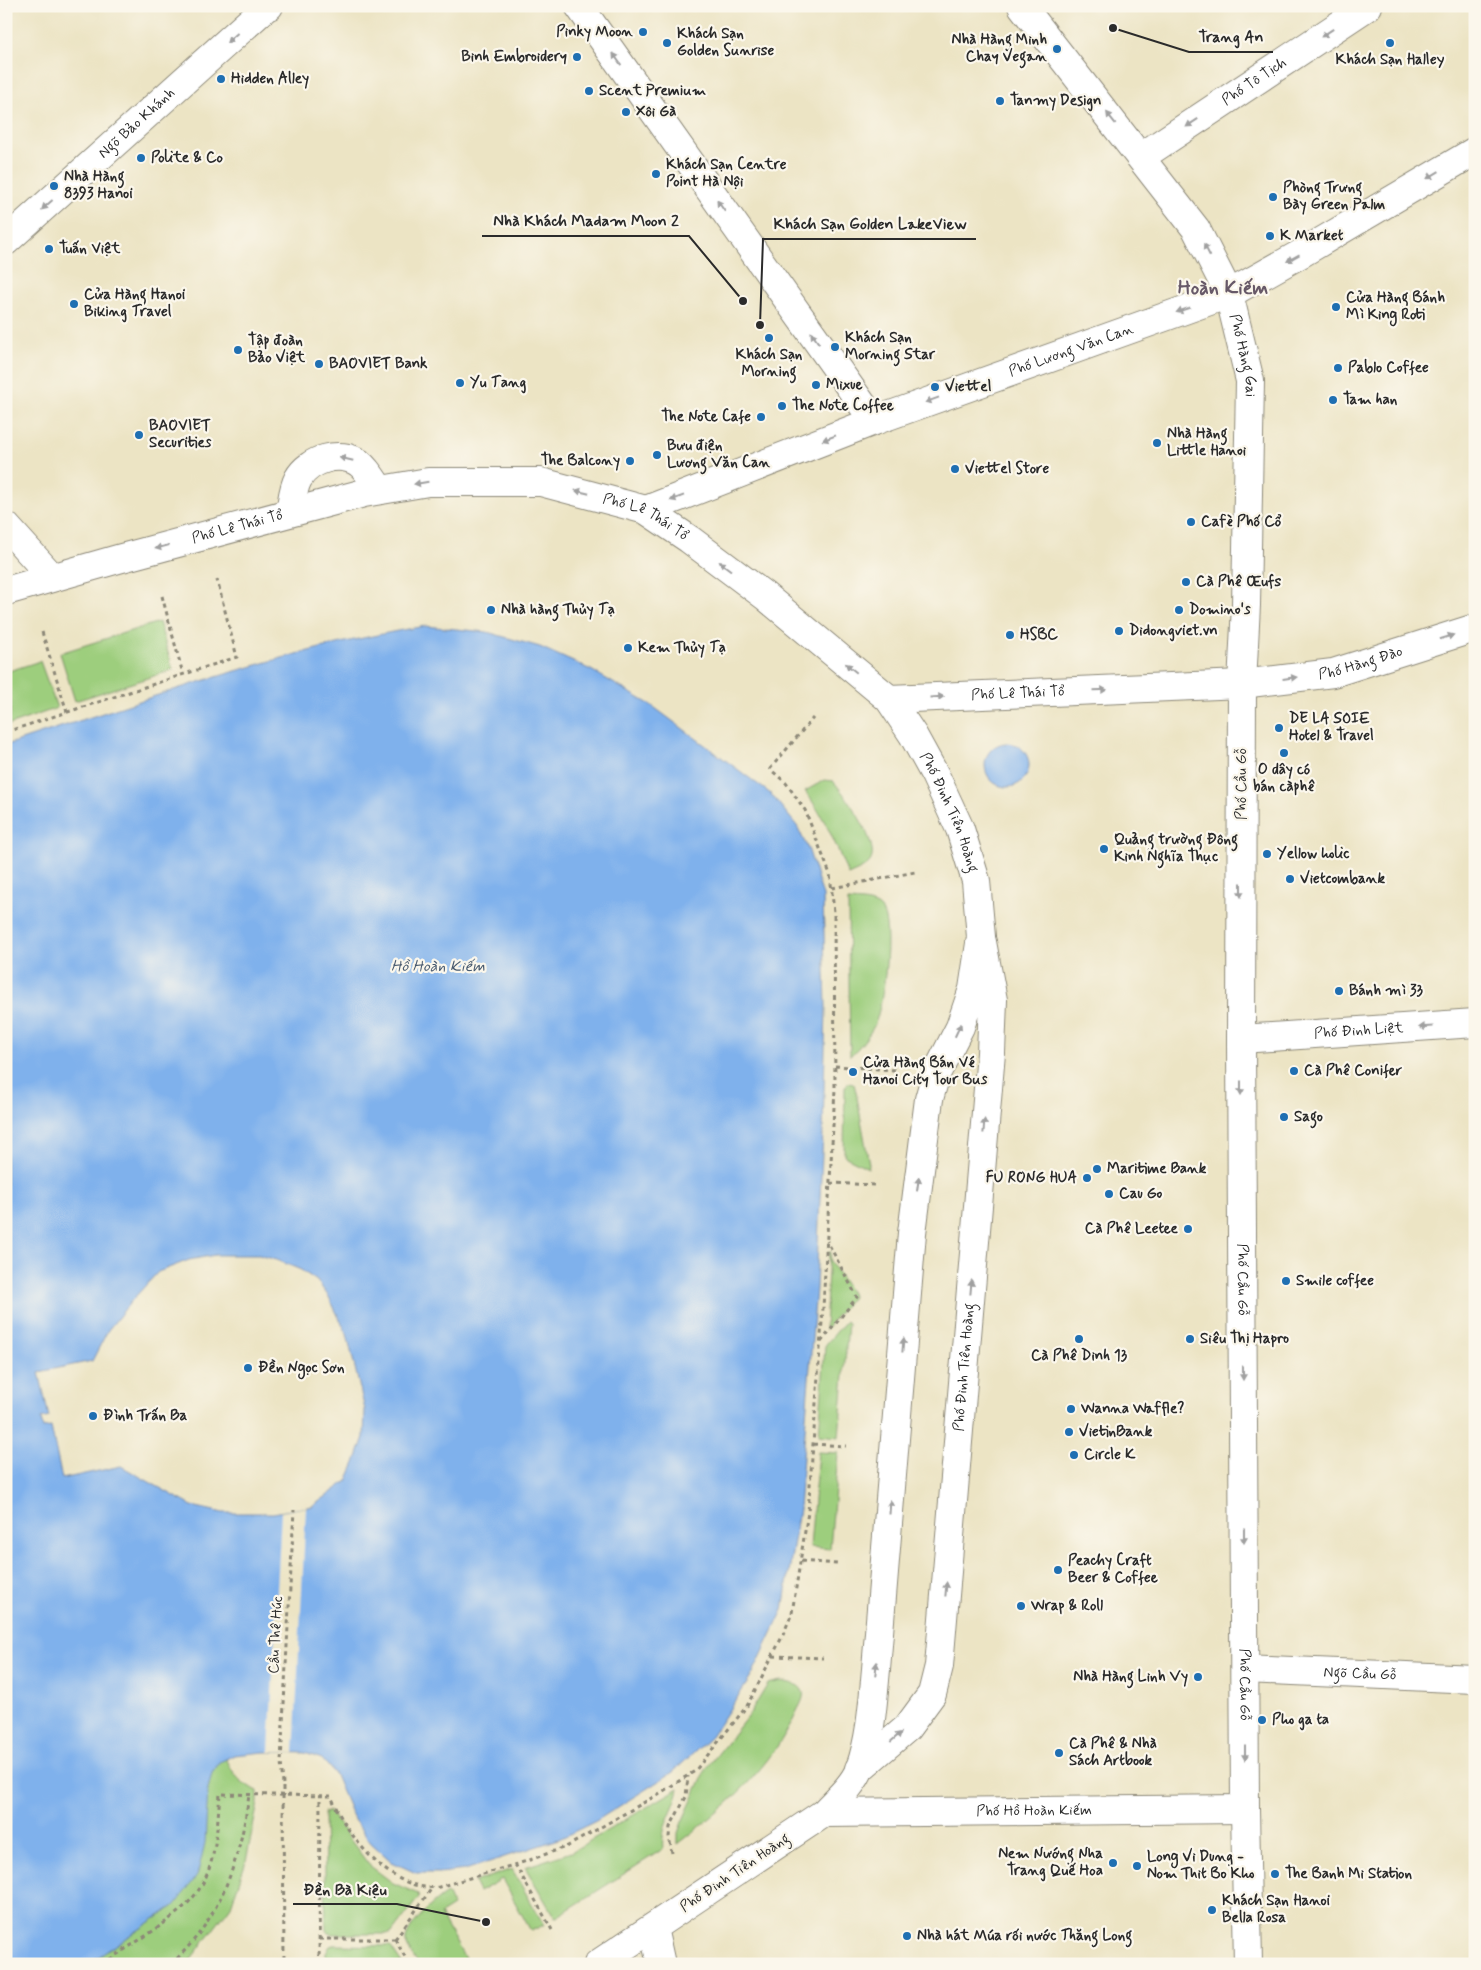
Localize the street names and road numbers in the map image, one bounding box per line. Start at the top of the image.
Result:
street label: Phố Tô Tịch [1218,53,1291,110]
street label: Ngõ Bảo Khánh [94,83,180,163]
street label: Phố Hàng Gai [1224,312,1261,397]
street label: Phố Lương Văn Can [1006,319,1136,382]
street label: Phố Lê Thái Tổ [600,489,693,546]
street label: Phố Lê Thái Tổ [190,505,286,549]
street label: Phố Hàng Đào [1317,642,1405,685]
street label: Phố Lê Thái Tổ [971,682,1066,705]
street label: Phố Cầu Gỗ [1232,748,1252,820]
street label: Phố Đinh Tiên Hoàng [915,749,983,875]
street label: Phố Đinh Liệt [1313,1018,1404,1044]
street label: Phố Cầu Gỗ [1232,1243,1252,1316]
street label: Phố Đinh Tiên Hoàng [949,1302,981,1432]
street label: Cầu Thê Húc [264,1596,288,1674]
street label: Phố Cầu Gỗ [1234,1648,1255,1721]
street label: Ngõ Cầu Gỗ [1323,1662,1397,1686]
street label: Phố Hồ Hoàn Kiếm [976,1800,1092,1822]
street label: Phố Đinh Tiên Hoàng [676,1829,794,1918]

